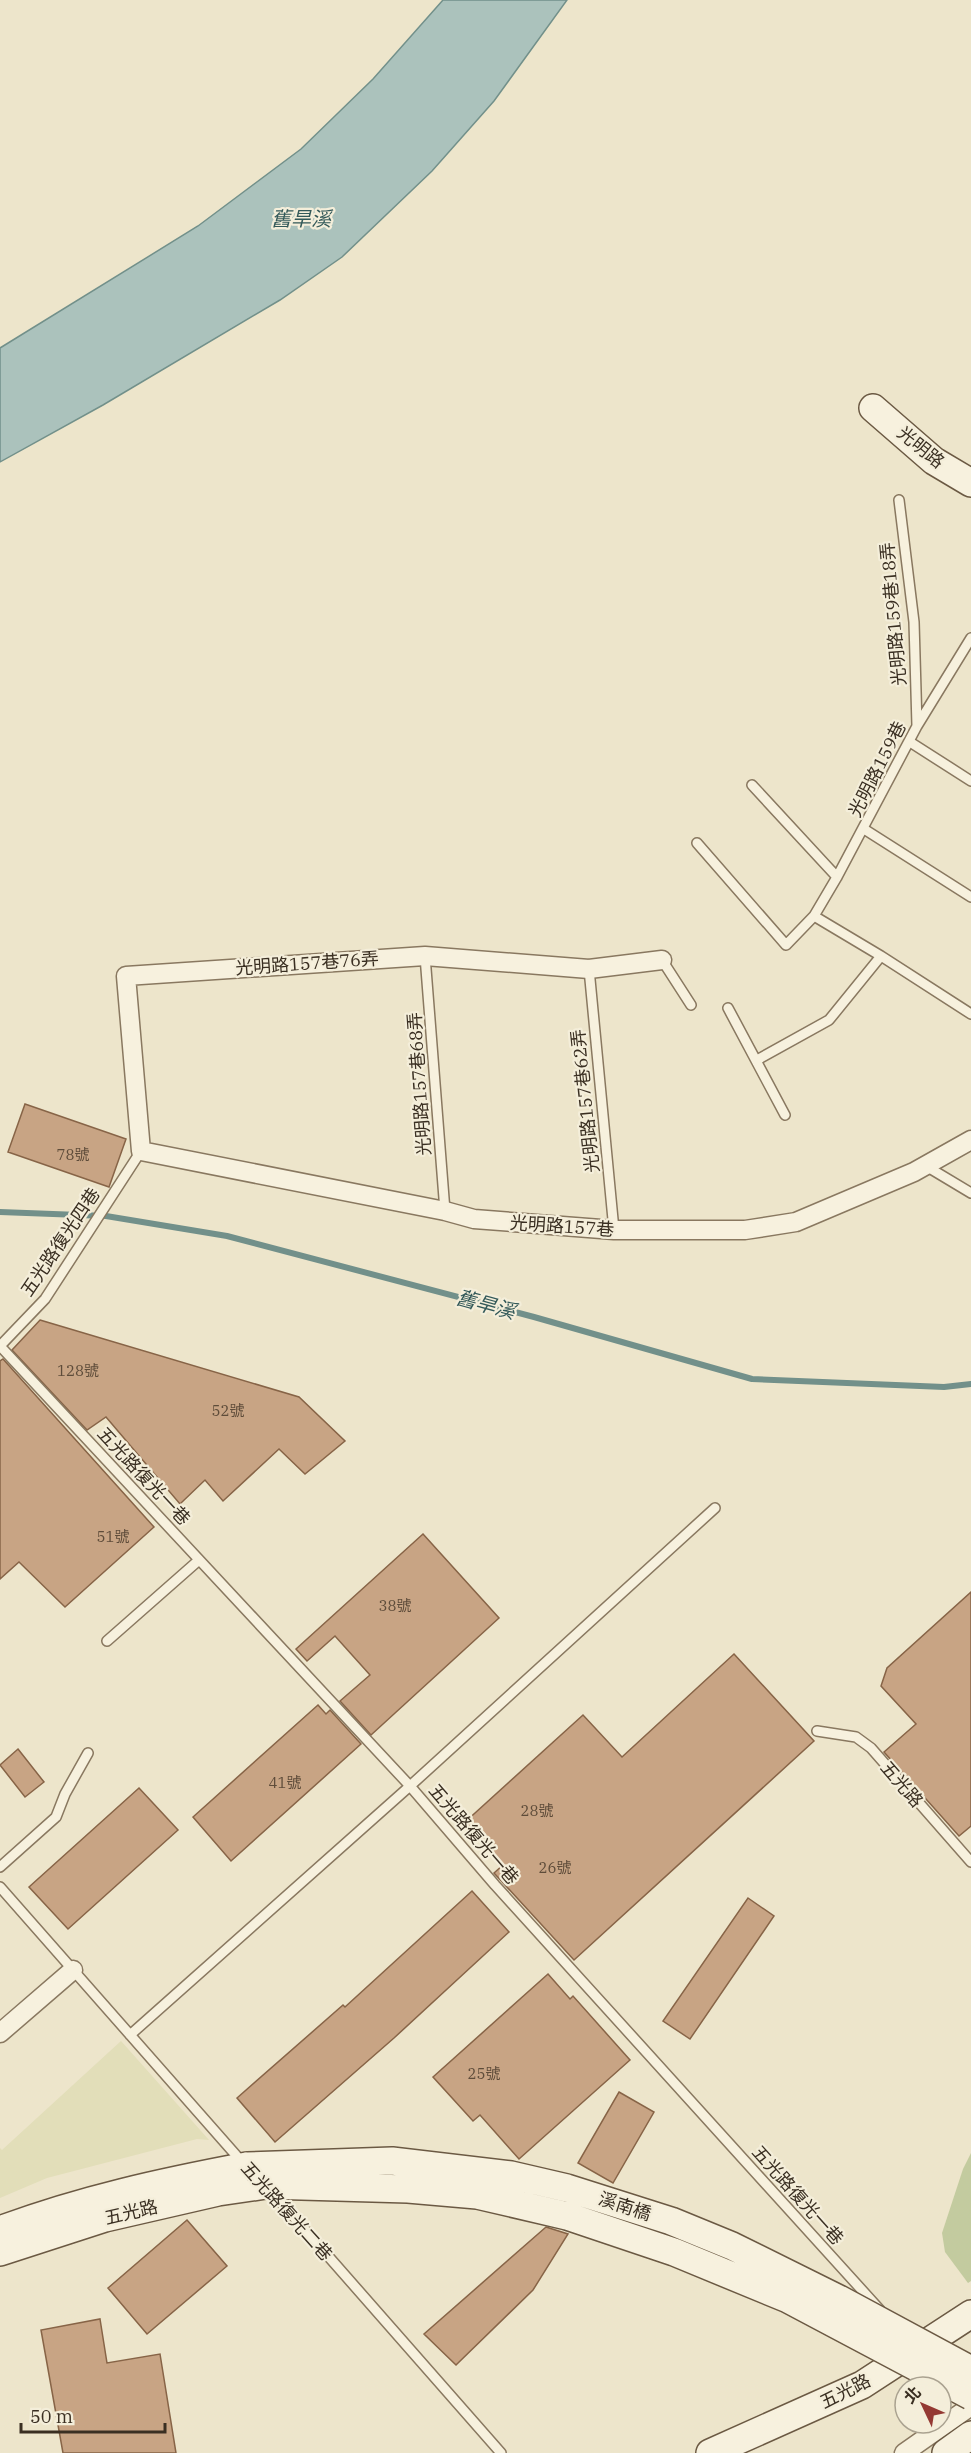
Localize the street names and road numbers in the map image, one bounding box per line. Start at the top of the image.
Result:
street label: 光明路 [893,421,949,473]
street label: 光明路159巷18弄 [875,541,911,687]
street label: 光明路159巷 [843,717,911,821]
street label: 光明路157巷76弄 [234,947,380,979]
street label: 光明路157巷68弄 [403,1011,435,1157]
street label: 光明路157巷62弄 [566,1028,604,1174]
street label: 五光路復光四巷 [15,1183,105,1301]
street label: 光明路157巷 [509,1211,615,1241]
street label: 五光路復光一巷 [93,1422,195,1530]
street label: 五光路 [876,1756,928,1812]
street label: 五光路復光一巷 [424,1779,524,1889]
street label: 五光路復光一巷 [747,2140,849,2250]
street label: 五光路復光二巷 [236,2156,338,2266]
street label: 溪南橋 [596,2187,654,2225]
street label: 五光路 [102,2195,160,2229]
street label: 五光路 [816,2368,874,2414]

